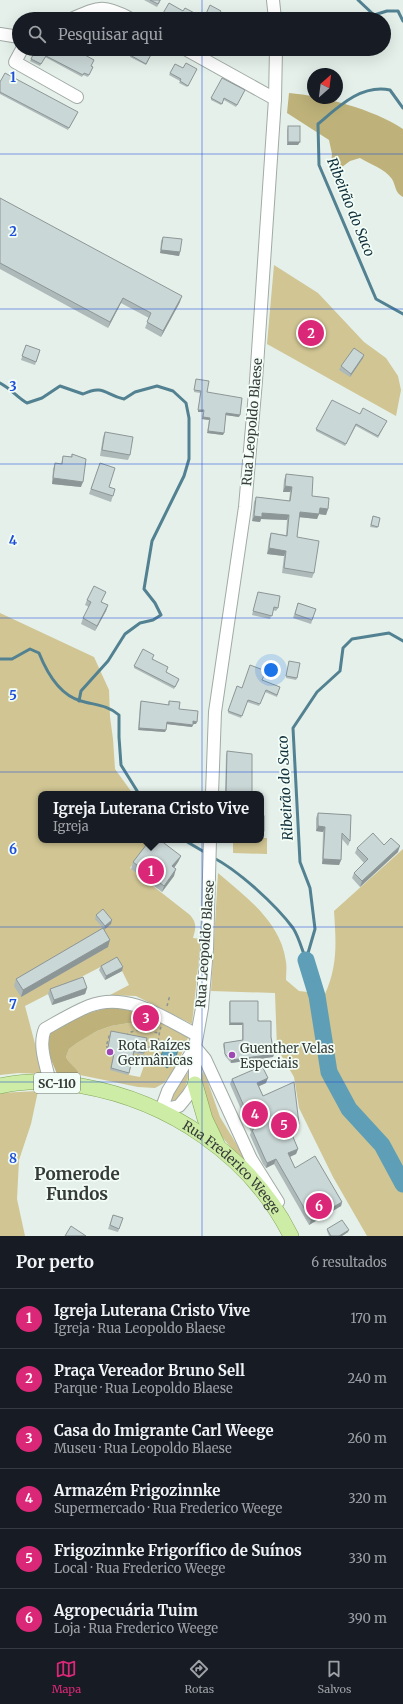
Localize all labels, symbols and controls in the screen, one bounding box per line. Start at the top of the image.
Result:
search box [12,12,391,56]
icon: search [26,23,48,45]
text: Pesquisar aqui [58,25,163,44]
north arrow [307,68,343,104]
text: 1 [10,69,16,86]
water label: Ribeirão do Saco [323,155,379,259]
text: 2 [9,223,17,240]
pin: 2 [298,318,324,348]
street label: Rua Leopoldo Blaese [238,357,266,487]
text: 3 [9,378,17,395]
text: 4 [9,532,18,549]
your location [261,660,281,680]
text: 5 [9,687,17,704]
water label: Ribeirão do Saco [273,735,297,841]
popup [38,791,264,843]
text: Igreja Luterana Cristo Vive [53,799,249,818]
text: Igreja [53,818,89,835]
text: 6 [9,841,17,858]
pin: 1 [138,856,164,886]
street label: Rua Leopoldo Blaese [192,879,218,1008]
text: 7 [9,996,17,1013]
pin: 3 [133,1003,159,1033]
place label: Rota Raízes Germânicas [118,1037,193,1069]
place label: Guenther Velas Especiais [240,1040,334,1072]
marker: Rota Raízes Germânicas [105,1047,115,1057]
marker: Guenther Velas Especiais [227,1050,237,1060]
road number: SC-110 [34,1073,80,1093]
pin: 4 [242,1099,268,1129]
pin: 5 [271,1110,297,1140]
street label: Rua Frederico Weege [180,1116,285,1217]
text: 8 [9,1150,17,1167]
district label: Pomerode Fundos [34,1163,120,1205]
pin: 6 [306,1191,332,1221]
text: Por perto [16,1251,94,1273]
text: 6 resultados [311,1254,387,1271]
text: Igreja Luterana Cristo Vive [54,1301,250,1320]
text: 1 [26,1310,32,1327]
text: 170 m [350,1310,387,1327]
text: Igreja · Rua Leopoldo Blaese [54,1320,225,1337]
text: Praça Vereador Bruno Sell [54,1361,245,1380]
text: 2 [25,1370,33,1387]
text: 240 m [347,1370,387,1387]
text: Parque · Rua Leopoldo Blaese [54,1380,233,1397]
text: Casa do Imigrante Carl Weege [54,1421,274,1440]
text: 3 [25,1430,33,1447]
text: 260 m [347,1430,387,1447]
text: Museu · Rua Leopoldo Blaese [54,1440,232,1457]
text: Armazém Frigozinnke [54,1481,220,1500]
text: 4 [25,1490,33,1507]
text: 320 m [348,1490,387,1507]
text: Supermercado · Rua Frederico Weege [54,1500,282,1517]
text: Frigozinnke Frigorífico de Suínos [54,1541,302,1560]
text: 5 [25,1550,33,1567]
text: 330 m [348,1550,387,1567]
text: Local · Rua Frederico Weege [54,1560,225,1577]
text: Agropecuária Tuim [54,1601,198,1620]
text: 6 [25,1610,33,1627]
text: 390 m [348,1610,387,1627]
text: Loja · Rua Frederico Weege [54,1620,218,1637]
tab: Mapa [52,1658,81,1696]
tab: Rotas [184,1658,214,1696]
tab: Salvos [317,1658,351,1696]

